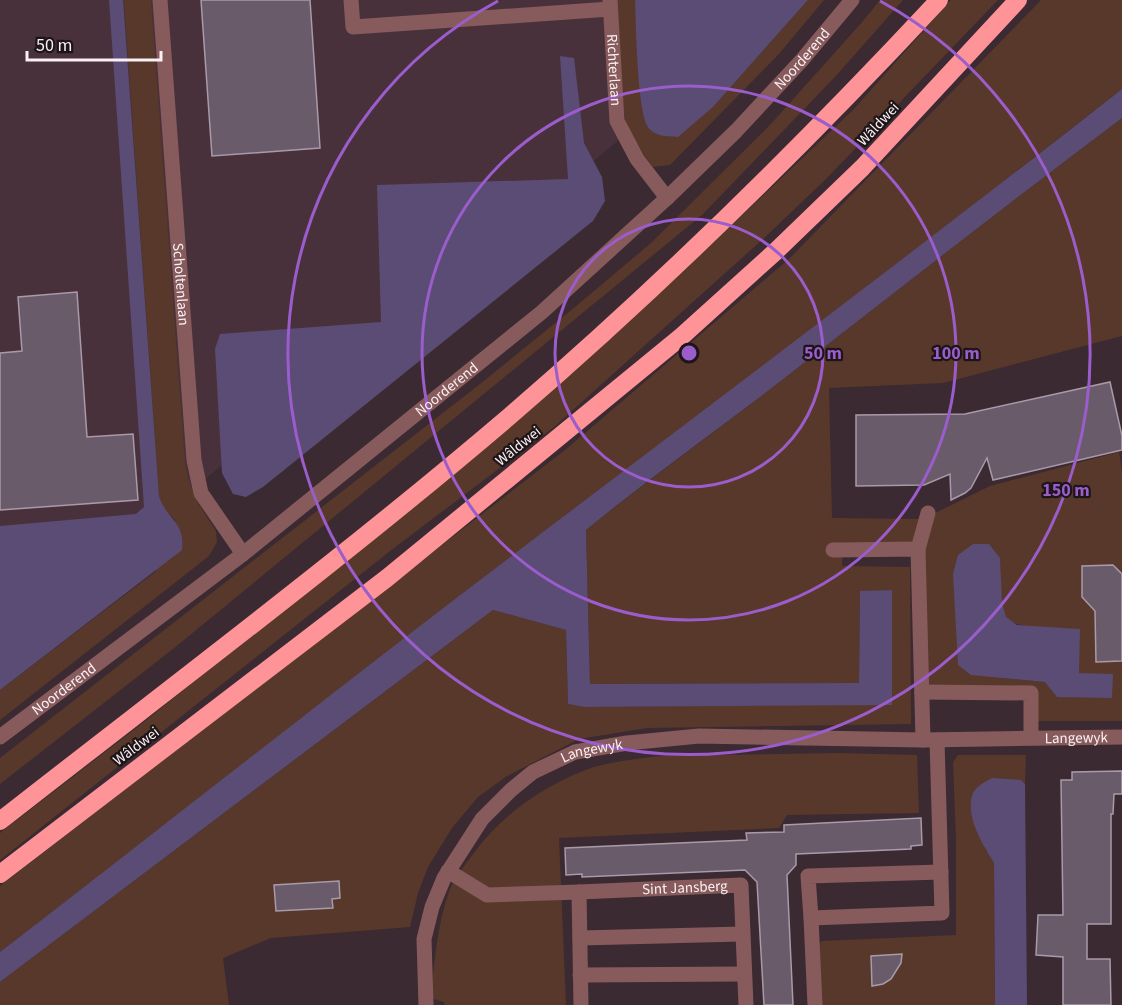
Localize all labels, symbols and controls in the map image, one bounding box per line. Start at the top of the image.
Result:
scale bar [27,24,160,62]
street label: Noorderend [769,24,835,95]
text: 50 m [36,33,72,58]
street label: Richterlaan [601,33,626,106]
street label: Wâldwei [853,98,904,151]
street label: Scholtenlaan [167,242,194,326]
text: 50 m [804,341,842,366]
text: 100 m [932,341,980,366]
centre of rings [679,343,699,363]
street label: Noorderend [411,358,483,422]
street label: Wâldwei [491,422,546,471]
text: 150 m [1042,478,1090,503]
street label: Noorderend [28,658,101,720]
street label: Wâldwei [109,722,164,771]
street label: Langewyk [1045,727,1109,749]
street label: Langewyk [557,734,625,768]
street label: Sint Jansberg [642,876,729,900]

